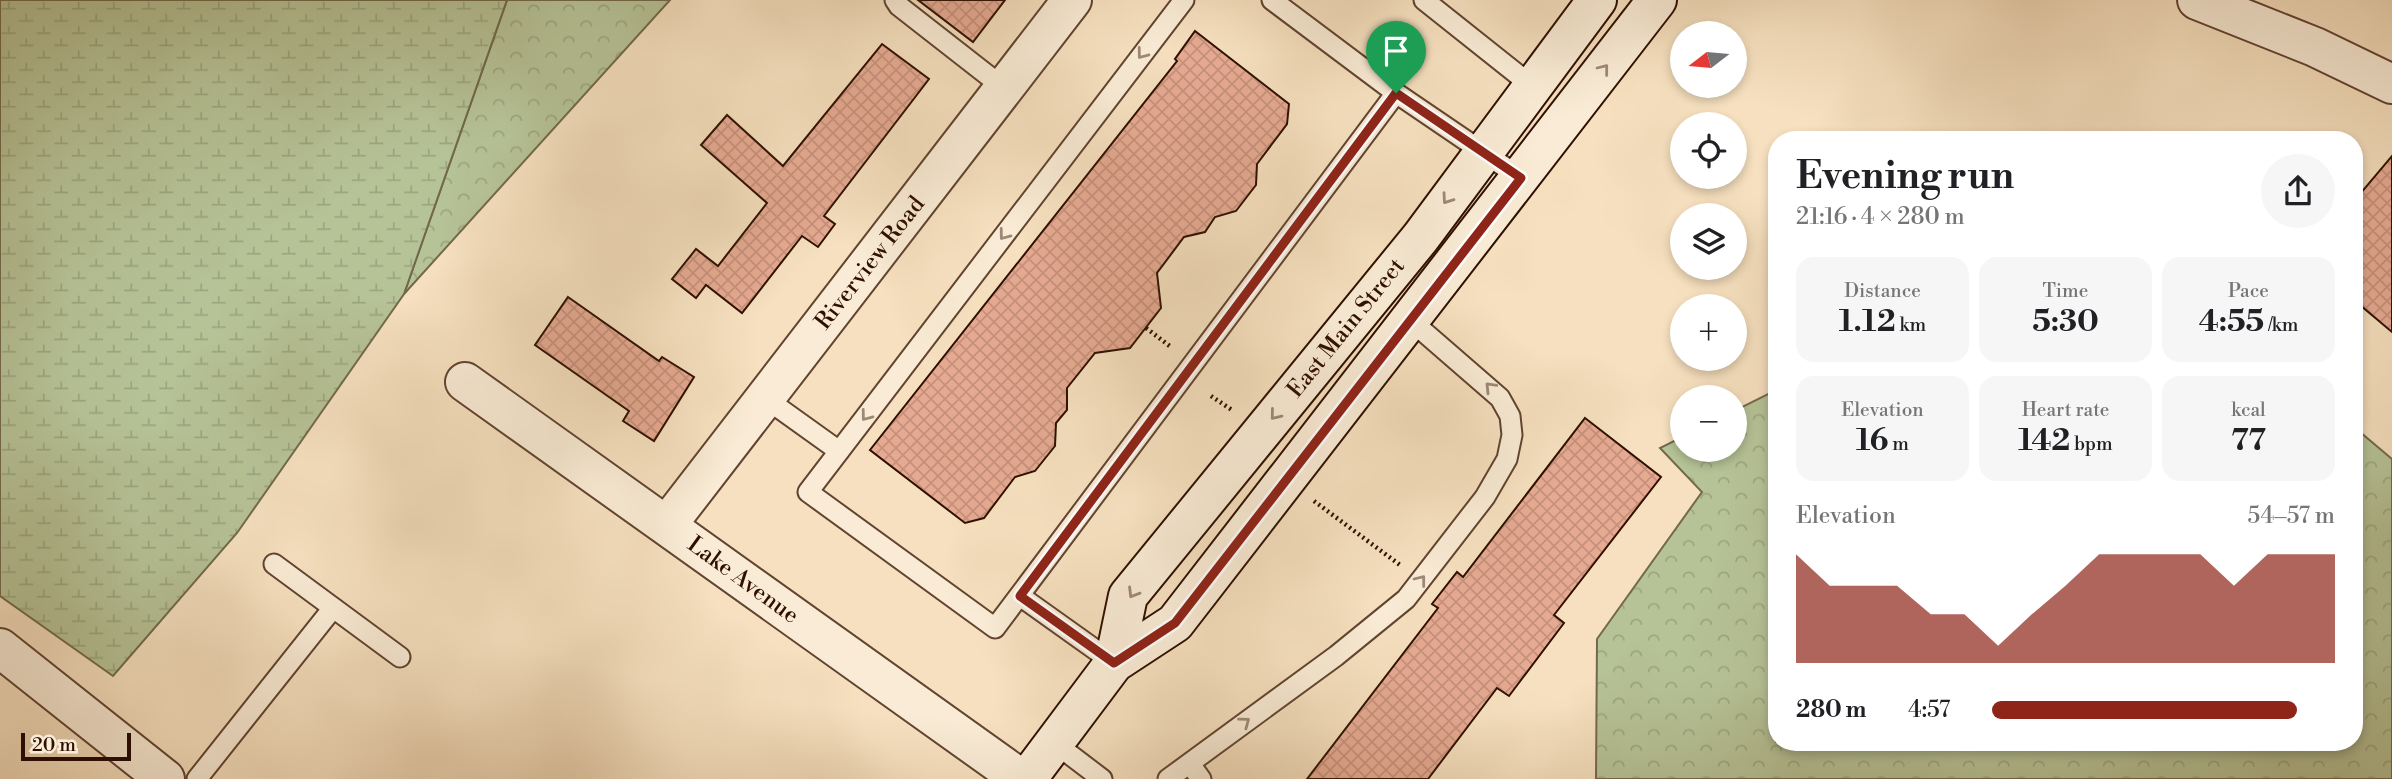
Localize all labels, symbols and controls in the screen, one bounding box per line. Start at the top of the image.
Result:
pin [1366,21,1426,93]
north arrow [1670,21,1746,98]
map controls [1670,21,1747,462]
icon: arrive [1377,32,1415,70]
one-way arrow [1138,47,1151,59]
one-way arrow [1596,65,1609,77]
button: locate [1670,112,1747,189]
text: Evening run [1796,153,2014,200]
button: share [2261,154,2335,228]
street label: Riverview Road [809,191,931,335]
one-way arrow [1443,191,1455,204]
button: layers [1670,203,1747,280]
text: 21:16 · 4 × 280 m [1796,203,1965,231]
one-way arrow [1000,227,1013,240]
street label: East Main Street [1281,253,1411,403]
text: Distance [1844,279,1921,303]
text: Time [2043,279,2088,303]
text: Pace [2228,279,2269,303]
button: + [1670,294,1747,371]
text: 1.12 [1839,303,1896,341]
text: 5:30 [2032,303,2099,341]
text: 4:55 [2199,303,2264,341]
text: km [1896,313,1926,337]
text: /km [2264,313,2298,337]
one-way arrow [1485,383,1498,396]
button: − [1670,385,1747,462]
text: Elevation [1841,398,1924,422]
text: Heart rate [2022,398,2109,422]
text: kcal [2231,398,2266,422]
one-way arrow [862,408,874,421]
one-way arrow [1270,408,1283,420]
text: 16 [1856,422,1888,460]
text: 142 [2018,422,2070,460]
text: 77 [2231,422,2266,460]
text: m [1888,432,1909,456]
text: bpm [2070,432,2113,456]
text: Elevation [1796,502,1896,530]
text: 54–57 m [2247,502,2335,530]
street label: Lake Avenue [682,530,804,630]
one-way arrow [1412,575,1425,587]
one-way arrow [1128,585,1141,598]
text: 280 m [1796,696,1866,724]
text: 4:57 [1908,696,1950,724]
one-way arrow [1237,718,1249,731]
scale bar [21,730,131,762]
text: 20 m [32,733,76,757]

